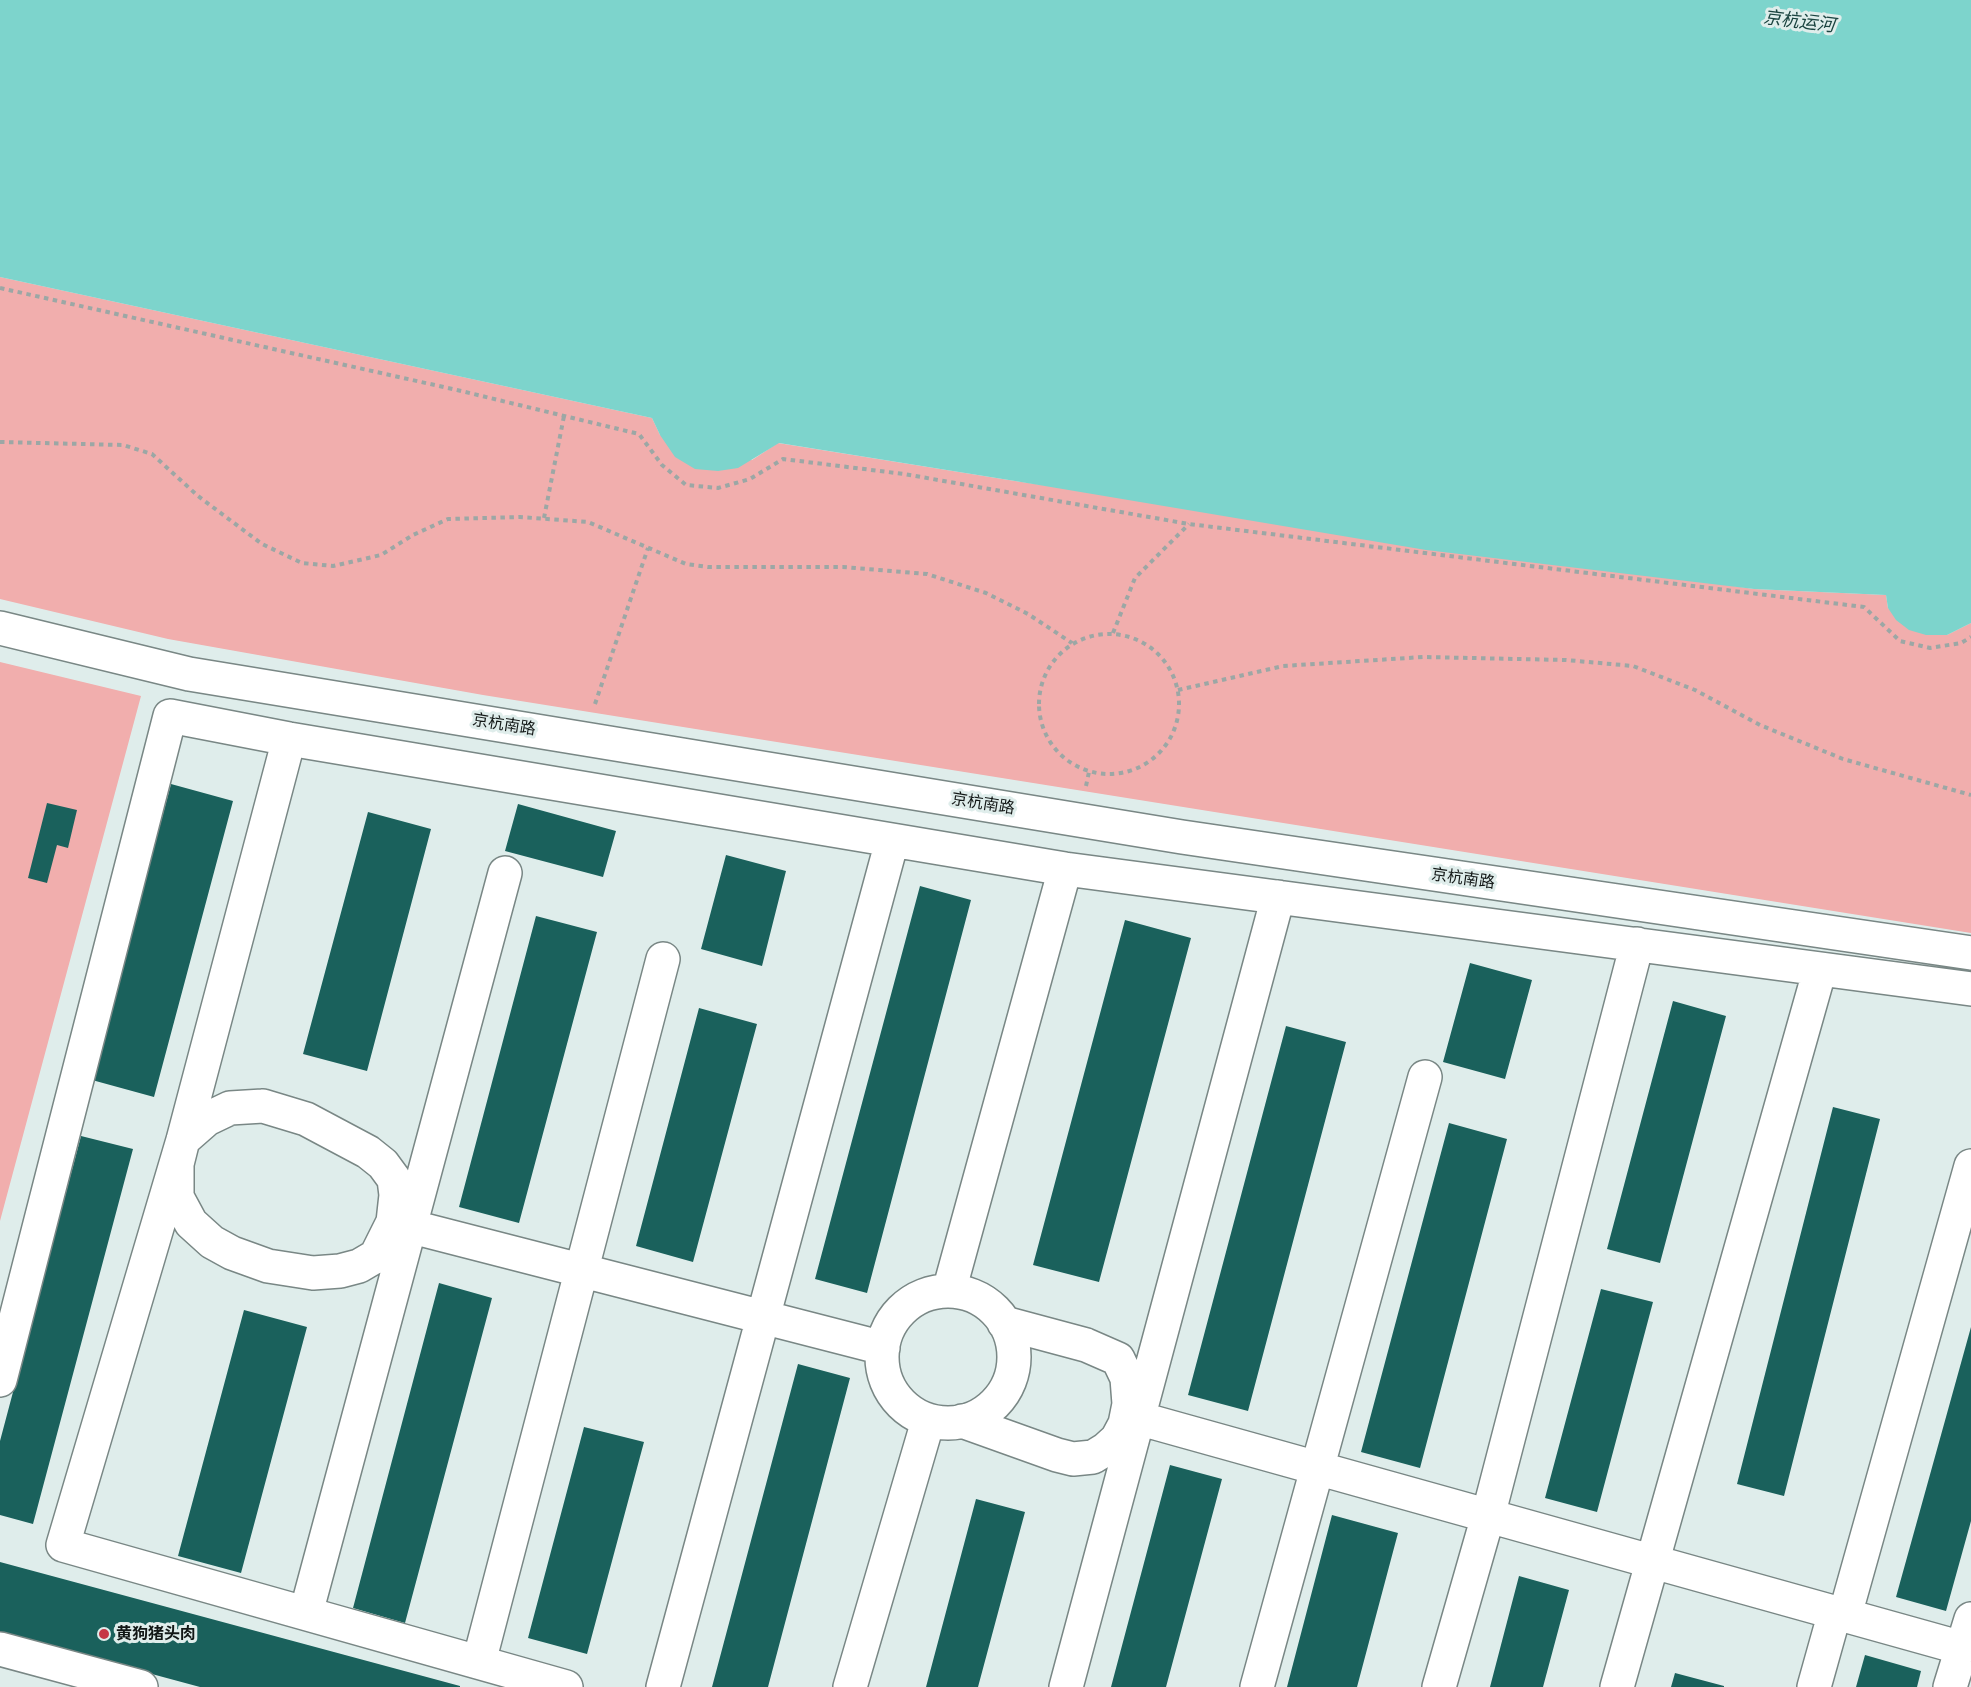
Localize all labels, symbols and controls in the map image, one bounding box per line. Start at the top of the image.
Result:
water label: 京杭运河 [1762,7,1836,37]
street label: 京杭南路 [471,711,537,739]
street label: 京杭南路 [950,790,1016,818]
street label: 京杭南路 [1430,865,1496,893]
place label: 黄狗猪头肉 [116,1624,196,1644]
marker: 黄狗猪头肉 [97,1627,111,1641]

